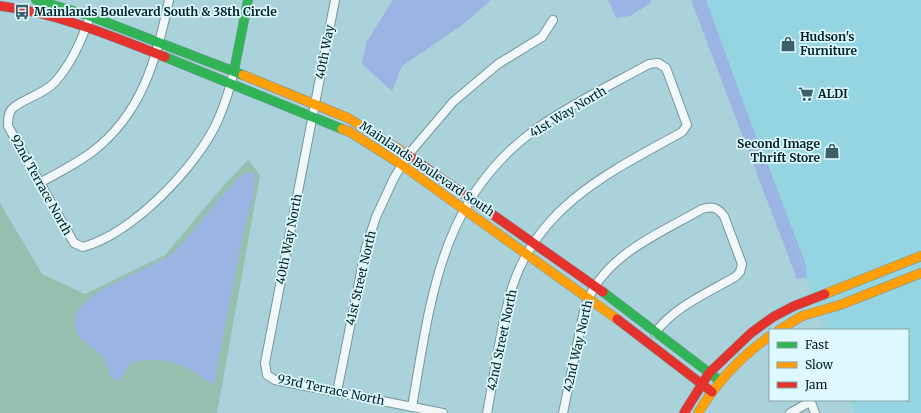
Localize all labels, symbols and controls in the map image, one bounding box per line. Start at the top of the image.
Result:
bus stop icon: Mainlands Boulevard South & 38th Circle [13,3,31,21]
place label: Mainlands Boulevard South & 38th Circle [34,4,277,19]
street label: 40th Way [312,23,337,80]
place label: Hudson's Furniture [800,29,857,58]
shop icon: Hudson's Furniture [779,35,797,53]
street label: 41st Way North [527,83,609,140]
supermarket icon: ALDI [797,85,815,103]
place label: ALDI [817,86,848,101]
street label: Mainlands Boulevard South [357,118,498,219]
street label: 92nd Terrace North [8,132,75,238]
place label: Second Image Thrift Store [737,136,821,165]
shop icon: Second Image Thrift Store [823,142,841,160]
street label: 40th Way North [272,192,305,285]
street label: 41st Street North [342,229,379,327]
street label: 42nd Street North [483,288,520,392]
street label: 42nd Way North [560,299,595,393]
legend [769,329,909,401]
text: Fast [805,337,829,352]
text: Slow [805,357,834,372]
street label: 93rd Terrace North [276,371,386,408]
text: Jam [804,377,828,392]

